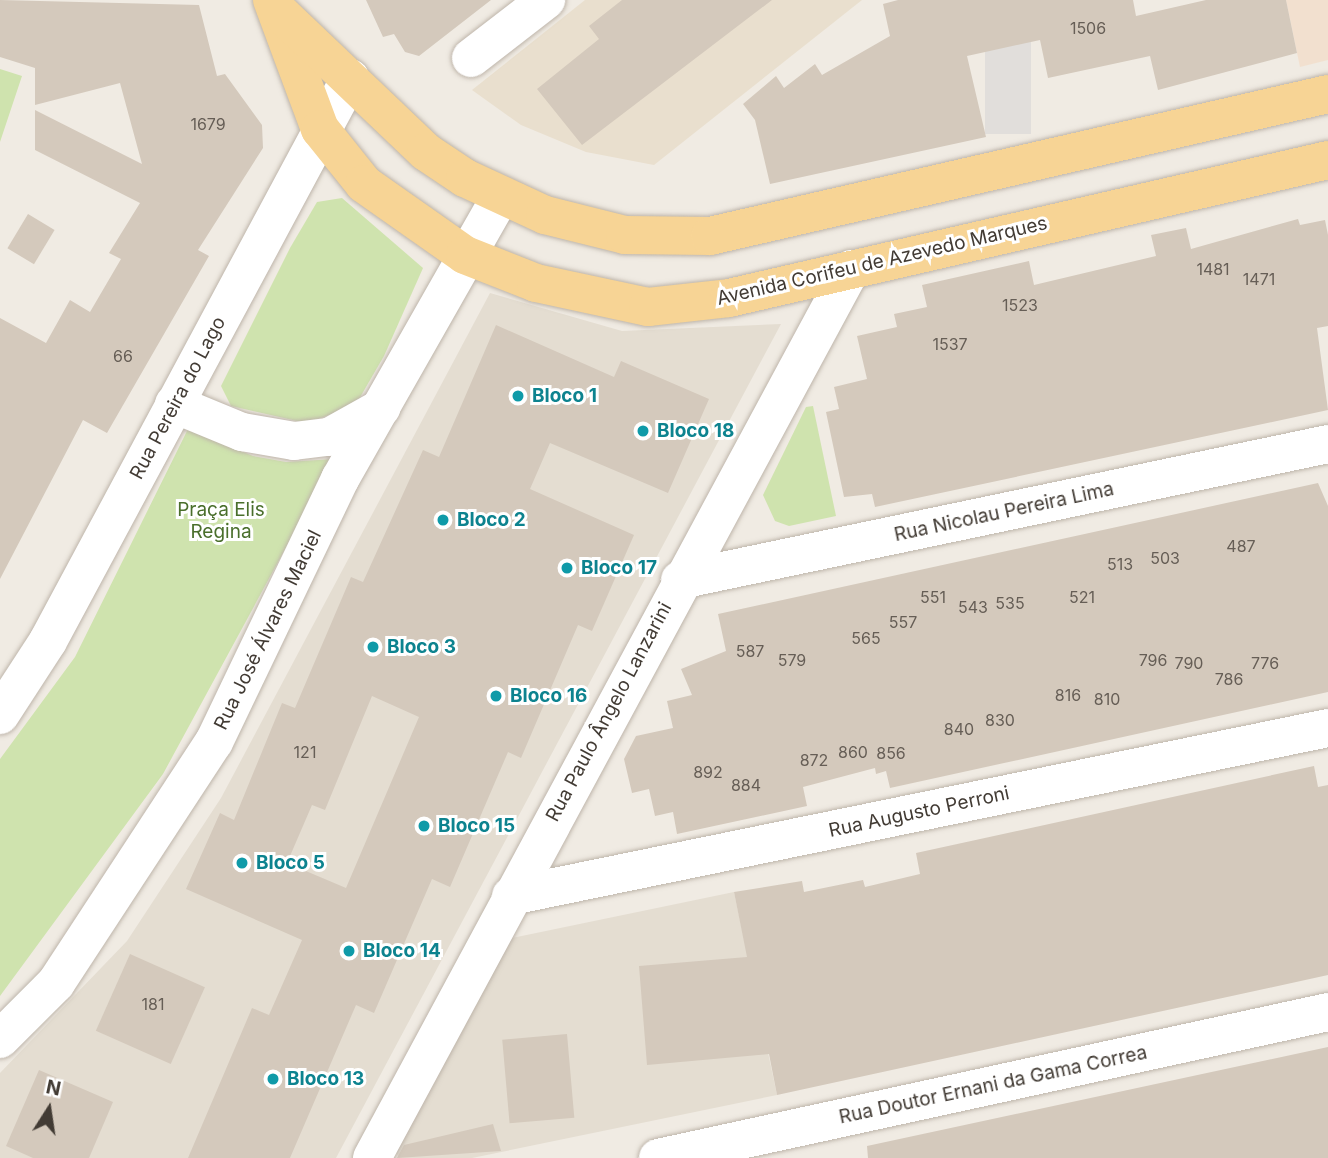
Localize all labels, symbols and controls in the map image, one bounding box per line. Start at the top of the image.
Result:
house number: 1506 [1070,18,1106,38]
house number: 1679 [190,114,226,134]
street label: Avenida Corifeu de Azevedo Marques [714,212,1050,310]
house number: 1481 [1196,259,1230,279]
house number: 1471 [1243,269,1275,289]
house number: 1523 [1002,295,1038,315]
street label: Rua Pereira do Lago [125,313,231,483]
house number: 1537 [932,334,968,354]
house number: 66 [113,346,133,366]
place label: Bloco 1 [532,385,597,407]
marker: Bloco 1 [510,388,526,404]
place label: Bloco 18 [657,420,734,442]
marker: Bloco 18 [635,423,651,439]
street label: Rua Nicolau Pereira Lima [892,478,1116,546]
park label: Praça Elis Regina [177,499,265,543]
place label: Bloco 2 [457,509,526,531]
marker: Bloco 2 [435,512,451,528]
street label: Rua José Álvares Maciel [210,526,326,734]
house number: 487 [1226,536,1256,556]
house number: 503 [1150,548,1180,568]
house number: 513 [1107,554,1133,574]
place label: Bloco 17 [581,557,657,579]
marker: Bloco 17 [559,560,575,576]
house number: 551 [920,587,946,607]
house number: 521 [1069,587,1095,607]
house number: 535 [995,593,1025,613]
house number: 543 [958,597,988,617]
street label: Rua Paulo Ângelo Lanzarini [541,599,677,825]
house number: 557 [889,612,917,632]
house number: 565 [851,628,881,648]
place label: Bloco 3 [387,636,456,658]
marker: Bloco 3 [365,639,381,655]
house number: 587 [736,641,764,661]
house number: 579 [778,650,806,670]
house number: 796 [1139,650,1167,670]
house number: 790 [1175,653,1203,673]
house number: 776 [1251,653,1279,673]
house number: 786 [1215,669,1243,689]
place label: Bloco 16 [510,685,587,707]
house number: 816 [1055,685,1081,705]
marker: Bloco 16 [488,688,504,704]
house number: 810 [1094,689,1120,709]
house number: 830 [985,710,1015,730]
house number: 840 [944,719,974,739]
house number: 121 [294,742,316,762]
house number: 860 [838,742,868,762]
house number: 856 [876,743,906,763]
house number: 872 [800,750,828,770]
house number: 892 [693,762,723,782]
house number: 884 [731,775,761,795]
street label: Rua Augusto Perroni [827,782,1011,842]
place label: Bloco 15 [438,815,515,837]
marker: Bloco 15 [416,818,432,834]
place label: Bloco 5 [256,852,325,874]
marker: Bloco 5 [234,855,250,871]
place label: Bloco 14 [363,940,441,962]
marker: Bloco 14 [341,943,357,959]
house number: 181 [142,994,164,1014]
street label: Rua Doutor Ernani da Gama Correa [837,1041,1149,1129]
place label: Bloco 13 [287,1068,364,1090]
marker: Bloco 13 [265,1071,281,1087]
north arrow [14,1074,84,1144]
text: N [44,1075,63,1101]

